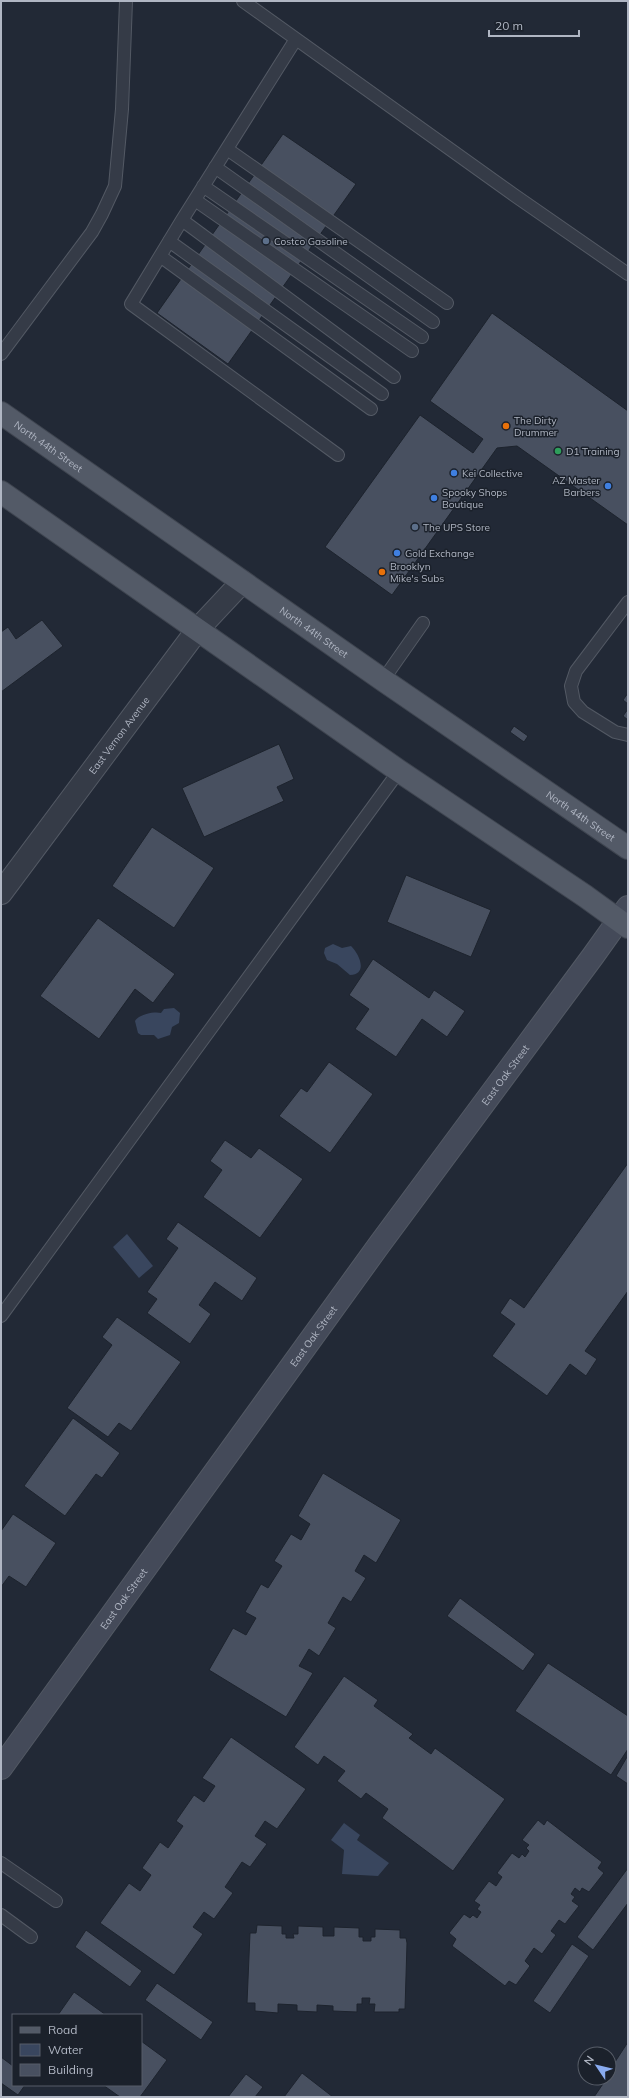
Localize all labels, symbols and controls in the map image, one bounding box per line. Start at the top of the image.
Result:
scale bar [489,12,579,38]
text: 20 m [495,18,523,33]
place label: Costco Gasoline [274,235,348,248]
marker: Costco Gasoline [261,236,271,246]
place label: The Dirty Drummer [514,414,558,439]
street label: North 44th Street [11,418,85,475]
marker: The Dirty Drummer [501,421,511,431]
place label: D1 Training [566,445,619,458]
marker: D1 Training [553,446,563,456]
place label: Kei Collective [462,467,523,480]
marker: Kei Collective [449,468,459,478]
place label: AZ Master Barbers [552,474,600,499]
marker: AZ Master Barbers [603,481,613,491]
place label: Spooky Shops Boutique [442,486,507,511]
marker: Spooky Shops Boutique [429,493,439,503]
place label: The UPS Store [423,521,490,534]
marker: The UPS Store [410,522,420,532]
place label: Gold Exchange [405,547,474,560]
marker: Gold Exchange [392,548,402,558]
place label: Brooklyn Mike's Subs [390,560,444,585]
marker: Brooklyn Mike's Subs [377,567,387,577]
street label: North 44th Street [277,604,351,661]
street label: East Vernon Avenue [86,694,152,777]
street label: North 44th Street [544,788,618,845]
street label: East Oak Street [479,1042,532,1108]
street label: East Oak Street [287,1303,340,1369]
street label: East Oak Street [97,1565,150,1632]
legend [12,2014,142,2086]
text: Road [48,2022,77,2037]
text: Water [48,2042,84,2057]
north arrow [577,2046,617,2086]
text: N [581,2053,597,2068]
text: Building [48,2062,93,2077]

